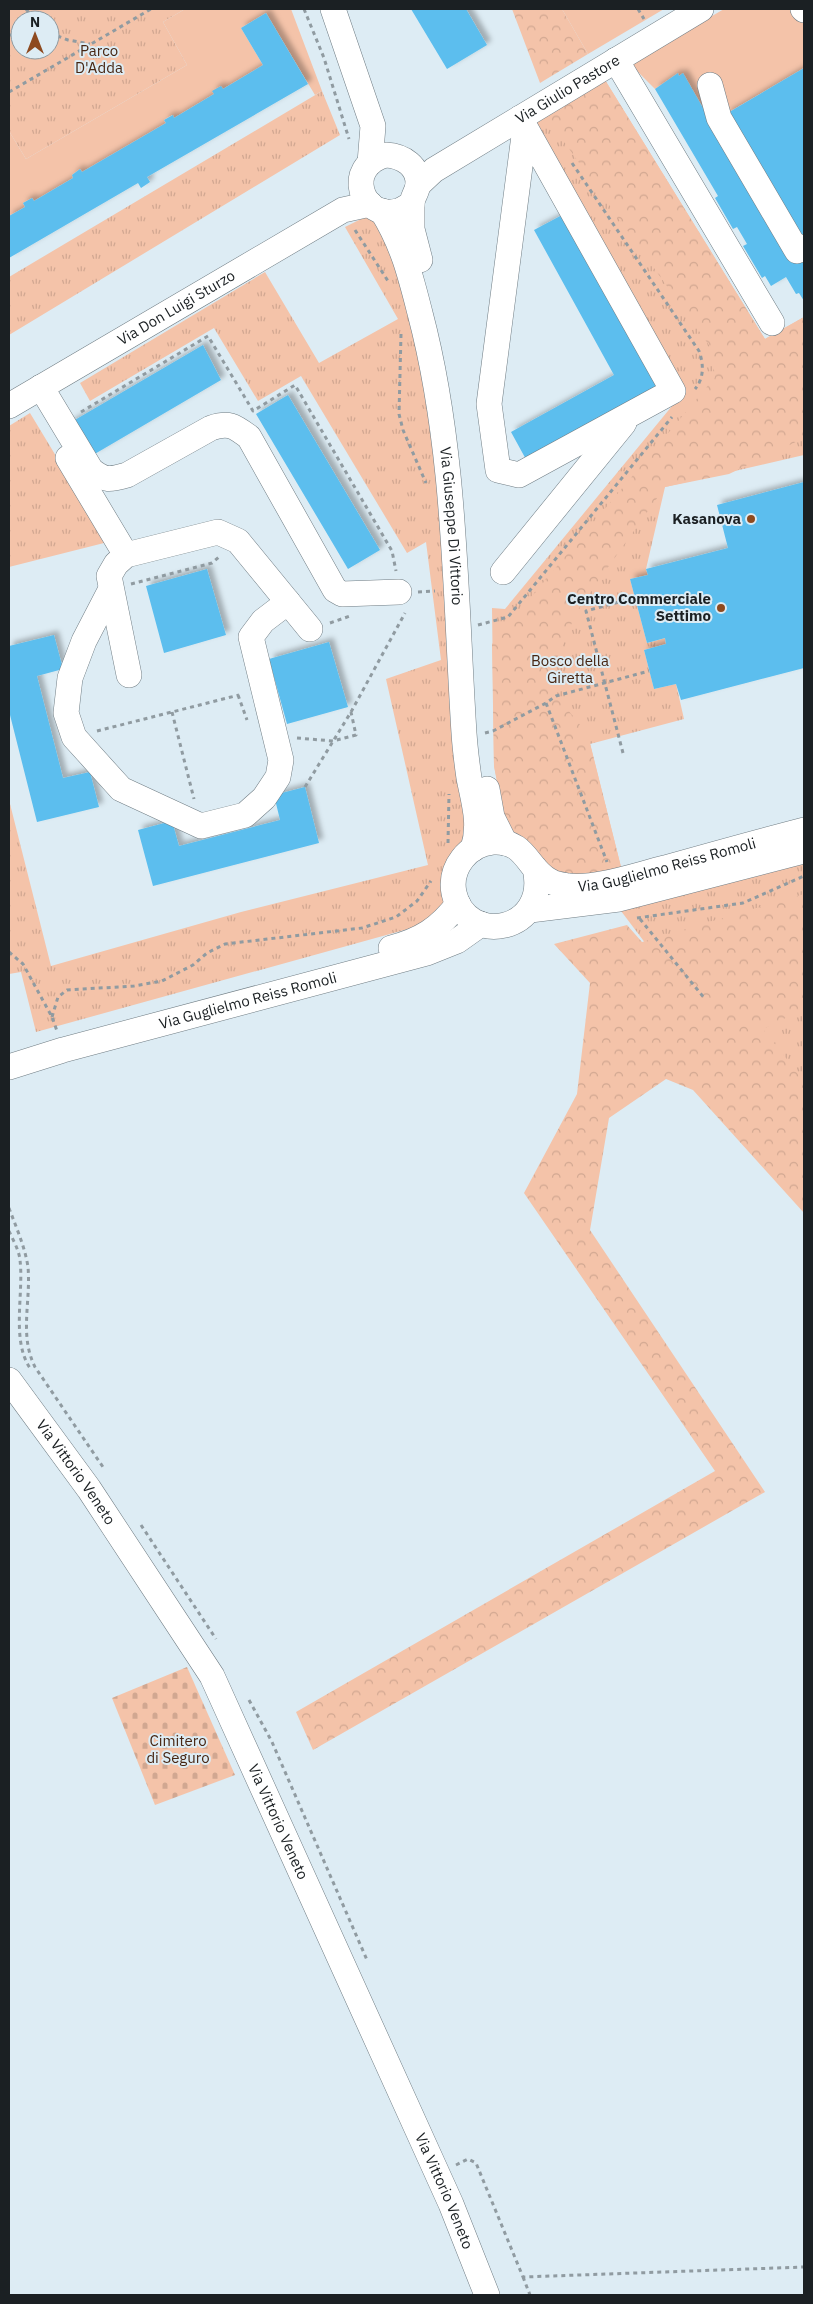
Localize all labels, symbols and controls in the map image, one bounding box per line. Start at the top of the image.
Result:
north arrow [10,10,60,60]
text: N [30,13,40,31]
park label: Parco D'Adda [75,41,123,77]
street label: Via Giulio Pastore [512,50,623,128]
street label: Via Don Luigi Sturzo [114,265,238,349]
street label: Via Giuseppe Di Vittorio [436,446,467,606]
place label: Kasanova [672,509,741,528]
marker: Kasanova [745,513,757,525]
place label: Centro Commerciale Settimo [567,589,711,625]
marker: Centro Commerciale Settimo [715,602,727,614]
park label: Bosco della Giretta [531,651,609,687]
street label: Via Guglielmo Reiss Romoli [577,833,758,895]
street label: Via Guglielmo Reiss Romoli [157,967,339,1033]
street label: Via Vittorio Veneto [32,1416,120,1528]
park label: Cimitero di Seguro [146,1731,210,1767]
street label: Via Vittorio Veneto [244,1761,313,1882]
street label: Via Vittorio Veneto [411,2130,478,2252]

